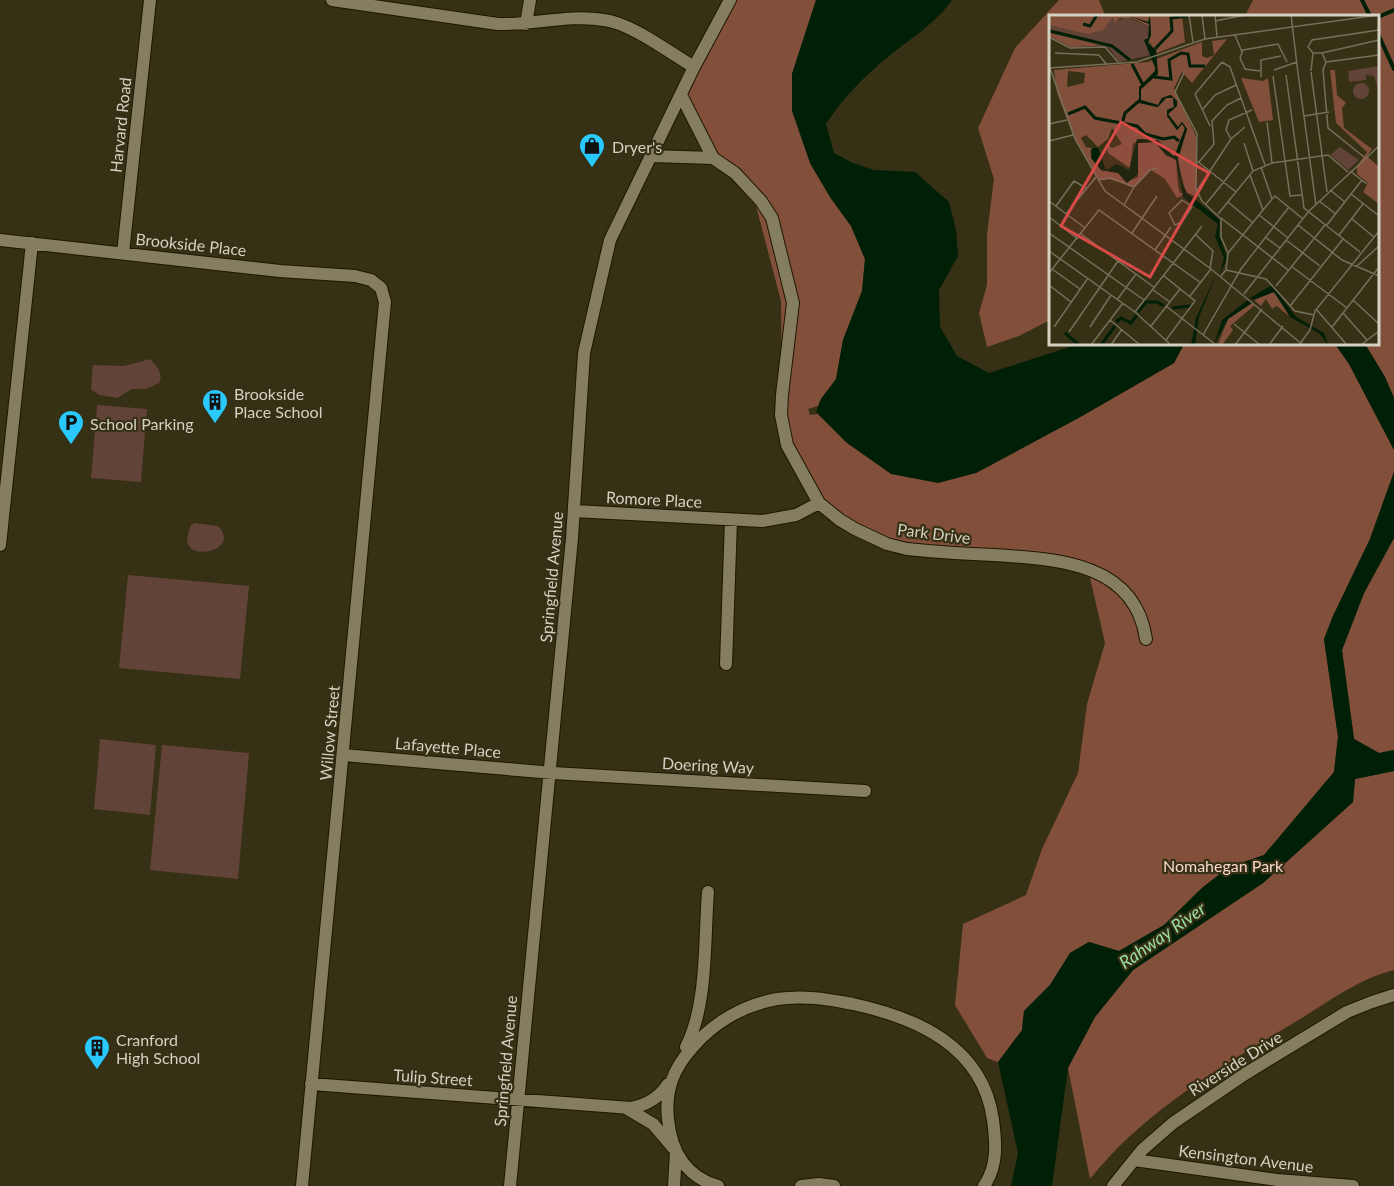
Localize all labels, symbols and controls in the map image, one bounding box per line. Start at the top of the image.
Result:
inset map [1049,15,1379,345]
street label: Harvard Road [106,76,134,174]
shop icon: Dryer's [577,131,607,169]
place label: Dryer's [612,137,662,156]
street label: Brookside Place [135,229,247,259]
place label: Brookside Place School [234,384,322,421]
building icon: Brookside Place School [200,387,230,425]
parking icon: School Parking [56,408,86,446]
place label: School Parking [90,414,194,433]
street label: Romore Place [606,487,702,511]
street label: Springfield Avenue [536,511,566,643]
street label: Park Drive [896,519,972,547]
street label: Willow Street [315,684,343,781]
street label: Lafayette Place [394,733,502,761]
street label: Doering Way [662,753,755,777]
park label: Nomahegan Park [1163,856,1284,875]
water label: Rahway River [1114,897,1210,973]
street label: Springfield Avenue [490,995,520,1127]
street label: Riverside Drive [1185,1027,1285,1099]
place label: Cranford High School [116,1030,200,1067]
building icon: Cranford High School [82,1033,112,1071]
street label: Tulip Street [393,1065,474,1089]
street label: Kensington Avenue [1178,1140,1314,1176]

